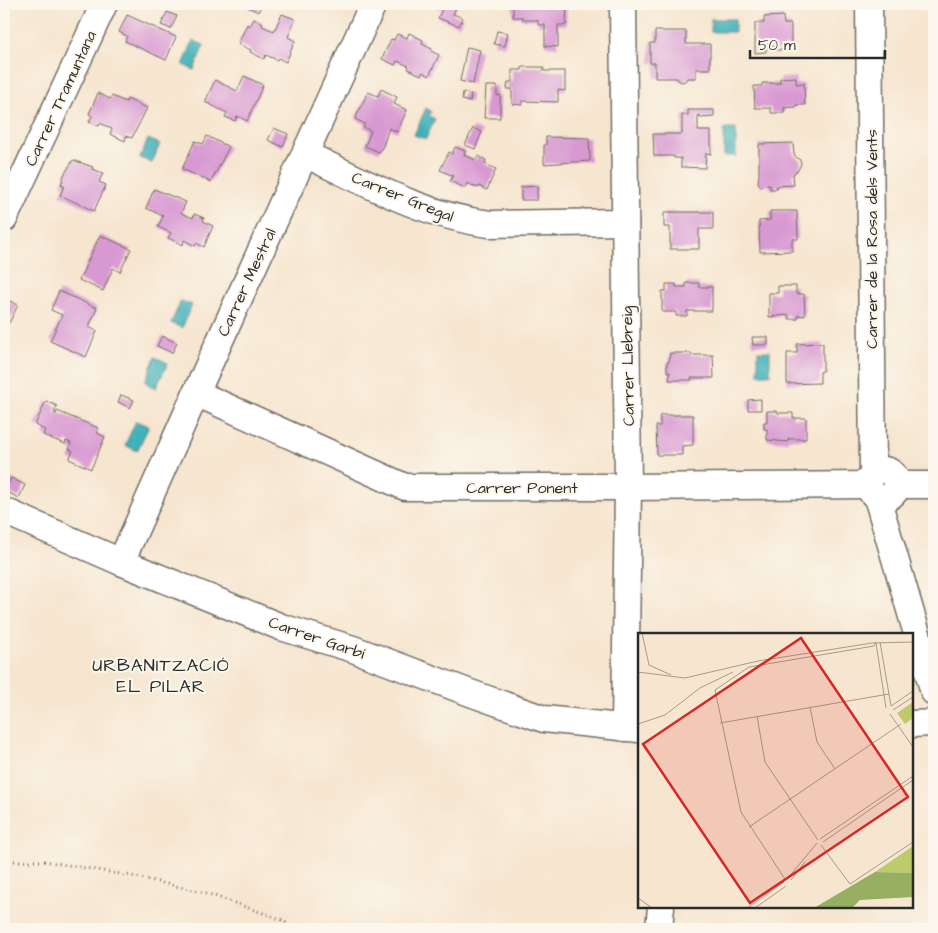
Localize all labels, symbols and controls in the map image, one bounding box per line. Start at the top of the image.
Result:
street label: Carrer Tramuntana [20,27,102,170]
scale bar [750,28,886,60]
text: 50 m [758,35,796,56]
street label: Carrer de la Rosa dels Vents [861,129,883,349]
street label: Carrer Gregal [348,166,457,228]
street label: Carrer Mestral [212,225,282,340]
street label: Carrer Llebreig [616,306,641,426]
street label: Carrer Ponent [466,477,578,499]
street label: Carrer Garbí [266,611,368,665]
inset map [638,633,913,908]
district label: URBANITZACIÓ EL PILAR [92,653,230,699]

